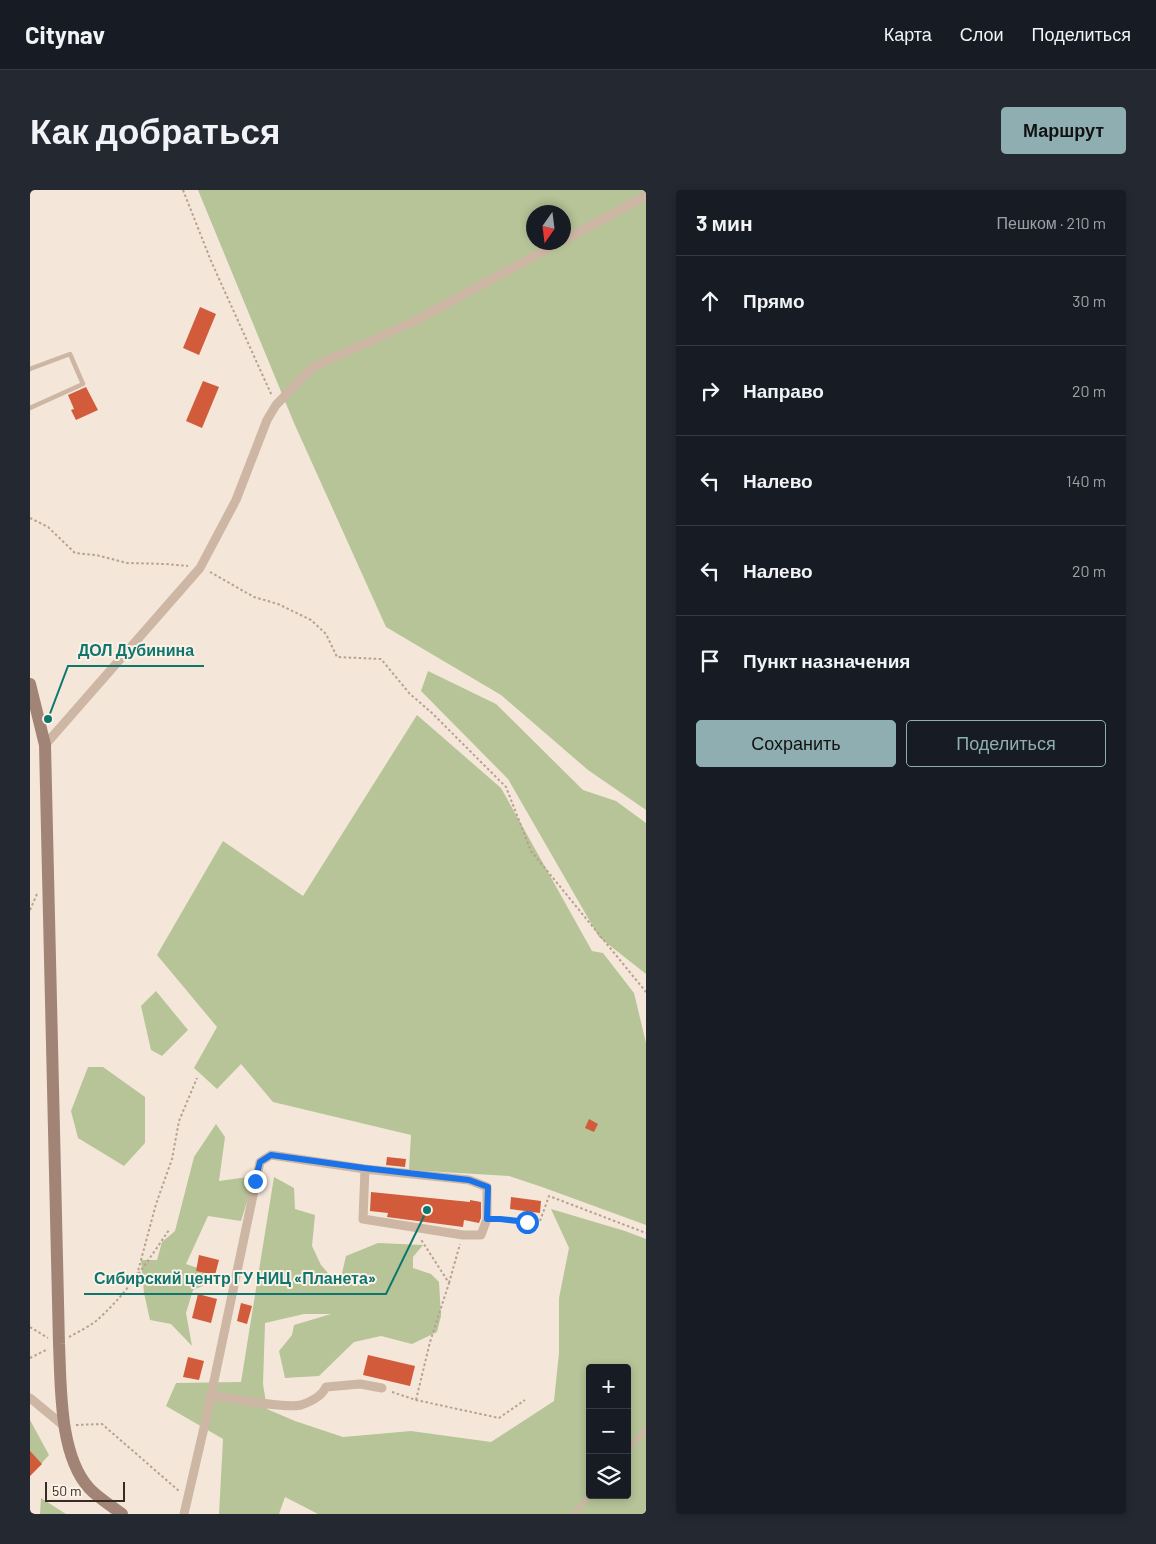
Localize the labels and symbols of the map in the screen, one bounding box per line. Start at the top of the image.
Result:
north arrow [526,205,571,250]
callout: ДОЛ Дубинина [68,635,204,666]
text: ДОЛ Дубинина [78,640,194,659]
route end [244,1170,267,1193]
route start [516,1211,539,1234]
callout: Сибирский центр ГУ НИЦ «Планета» [84,1263,386,1294]
text: Сибирский центр ГУ НИЦ «Планета» [94,1268,376,1287]
scale bar [45,1479,125,1502]

